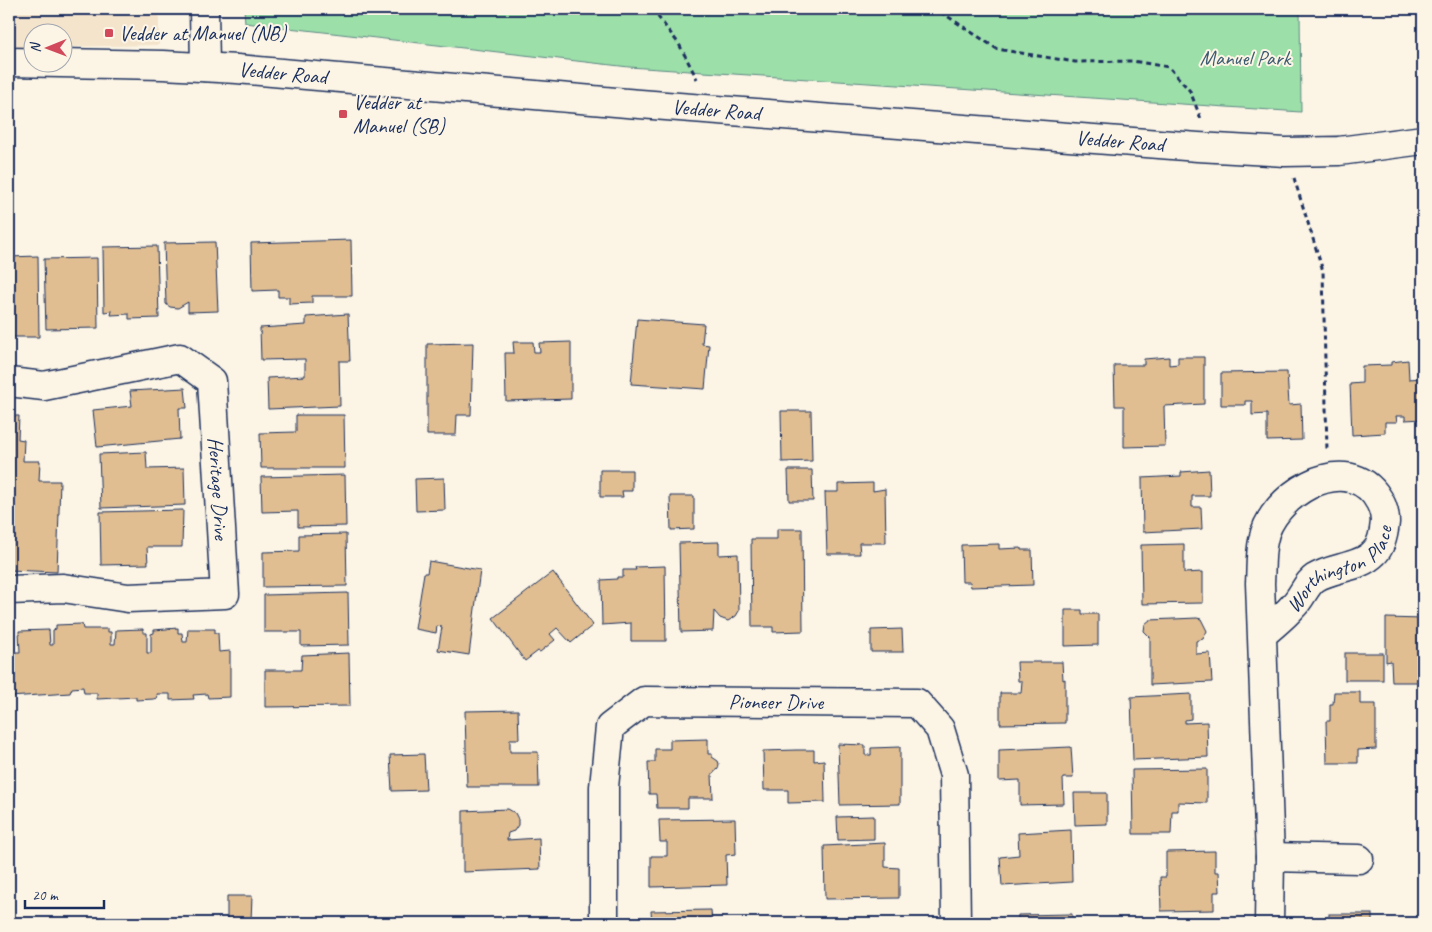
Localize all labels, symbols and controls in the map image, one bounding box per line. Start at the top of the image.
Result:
place label: Vedder at Manuel (NB) [119,20,287,46]
north arrow [22,22,72,72]
marker: Vedder at Manuel (NB) [103,27,115,39]
text: N [27,41,44,53]
park label: Manuel Park [1200,45,1292,71]
street label: Vedder Road [237,56,332,90]
place label: Vedder at Manuel (SB) [353,89,446,139]
street label: Vedder Road [671,94,765,127]
marker: Vedder at Manuel (SB) [337,108,349,120]
street label: Vedder Road [1075,125,1169,158]
street label: Heritage Drive [202,436,235,542]
street label: Worthington Place [1281,523,1398,618]
street label: Pioneer Drive [729,689,824,715]
scale bar [25,877,104,909]
text: 20 m [32,886,59,905]

